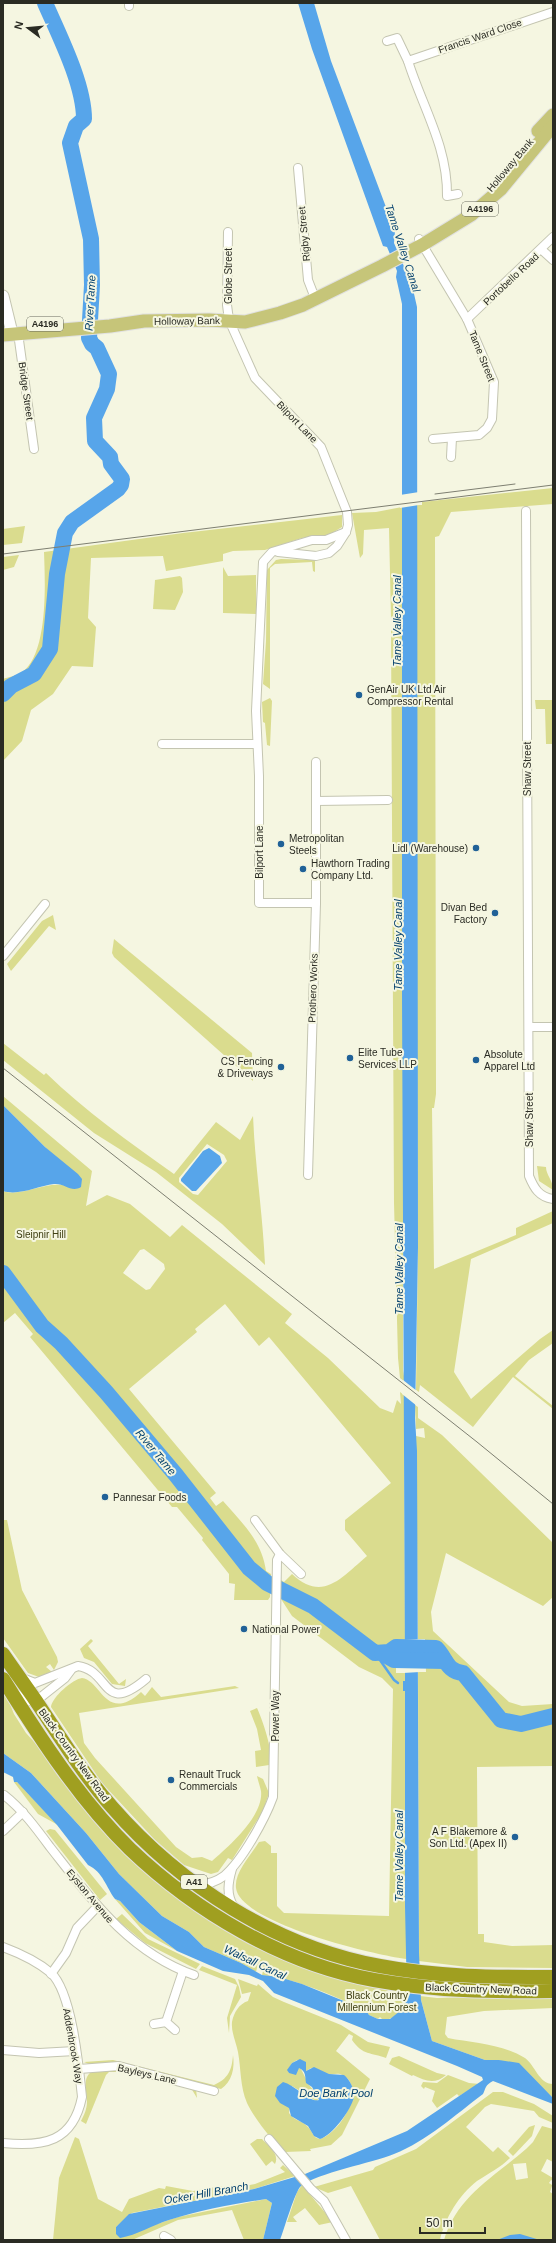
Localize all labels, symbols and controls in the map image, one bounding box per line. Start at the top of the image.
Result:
north arrow [8,8,48,48]
street label: Francis Ward Close [437,16,524,55]
text: N [12,20,25,31]
street label: Holloway Bank [485,135,536,194]
road number: A4196 [462,202,498,216]
water label: Tame Valley Canal [383,203,423,294]
street label: Rigby Street [296,206,312,262]
street label: Globe Street [223,248,234,304]
street label: Portobello Road [481,251,541,307]
water label: River Tame [83,275,97,331]
street label: Holloway Bank [154,315,221,327]
road number: A4196 [27,317,63,331]
street label: Tame Street [467,329,497,383]
street label: Bridge Street [16,361,36,421]
street label: Bilport Lane [275,399,320,445]
water label: Tame Valley Canal [391,575,403,667]
place label: GenAir UK Ltd Air Compressor Rental [367,684,453,707]
marker: GenAir UK Ltd Air Compressor Rental [354,690,364,700]
street label: Shaw Street [522,742,533,796]
street label: Bilport Lane [254,825,265,879]
place label: Metropolitan Steels [289,833,344,856]
marker: Metropolitan Steels [276,839,286,849]
place label: Lidl (Warehouse) [392,843,468,854]
marker: Lidl (Warehouse) [471,843,481,853]
place label: Hawthorn Trading Company Ltd. [311,858,390,881]
marker: Hawthorn Trading Company Ltd. [298,864,308,874]
water label: Tame Valley Canal [392,899,404,991]
place label: Divan Bed Factory [441,902,487,925]
marker: Divan Bed Factory [490,908,500,918]
street label: Prothero Works [306,953,320,1023]
place label: Elite Tube Services LLP [358,1047,417,1070]
place label: Absolute Apparel Ltd [484,1049,535,1072]
marker: Elite Tube Services LLP [345,1053,355,1063]
marker: Absolute Apparel Ltd [471,1055,481,1065]
place label: CS Fencing & Driveways [217,1056,273,1079]
marker: CS Fencing & Driveways [276,1062,286,1072]
street label: Shaw Street [524,1093,535,1147]
water label: Tame Valley Canal [393,1223,405,1315]
park label: Sleipnir Hill [16,1229,66,1240]
water label: River Tame [133,1427,179,1477]
marker: Pannesar Foods [100,1492,110,1502]
place label: Pannesar Foods [113,1492,186,1503]
marker: National Power [239,1624,249,1634]
place label: National Power [252,1624,320,1635]
street label: Power Way [270,1691,281,1741]
street label: Black Country New Road [37,1707,111,1803]
place label: Renault Truck Commercials [179,1769,242,1792]
marker: Renault Truck Commercials [166,1775,176,1785]
water label: Tame Valley Canal [393,1810,405,1902]
place label: A F Blakemore & Son Ltd. (Apex II) [429,1826,507,1849]
marker: A F Blakemore & Son Ltd. (Apex II) [510,1832,520,1842]
street label: Eyston Avenue [64,1867,116,1925]
road number: A41 [181,1875,207,1889]
water label: Walsall Canal [222,1942,288,1982]
street label: Black Country New Road [425,1982,537,1996]
park label: Black Country Millennium Forest [338,1990,417,2013]
street label: Addenbrook Way [61,2007,85,2085]
street label: Bayleys Lane [117,2062,178,2086]
water label: Doe Bank Pool [299,2087,373,2099]
water label: Ocker Hill Branch [163,2180,249,2206]
scale bar [420,2209,485,2235]
text: 50 m [426,2216,453,2230]

